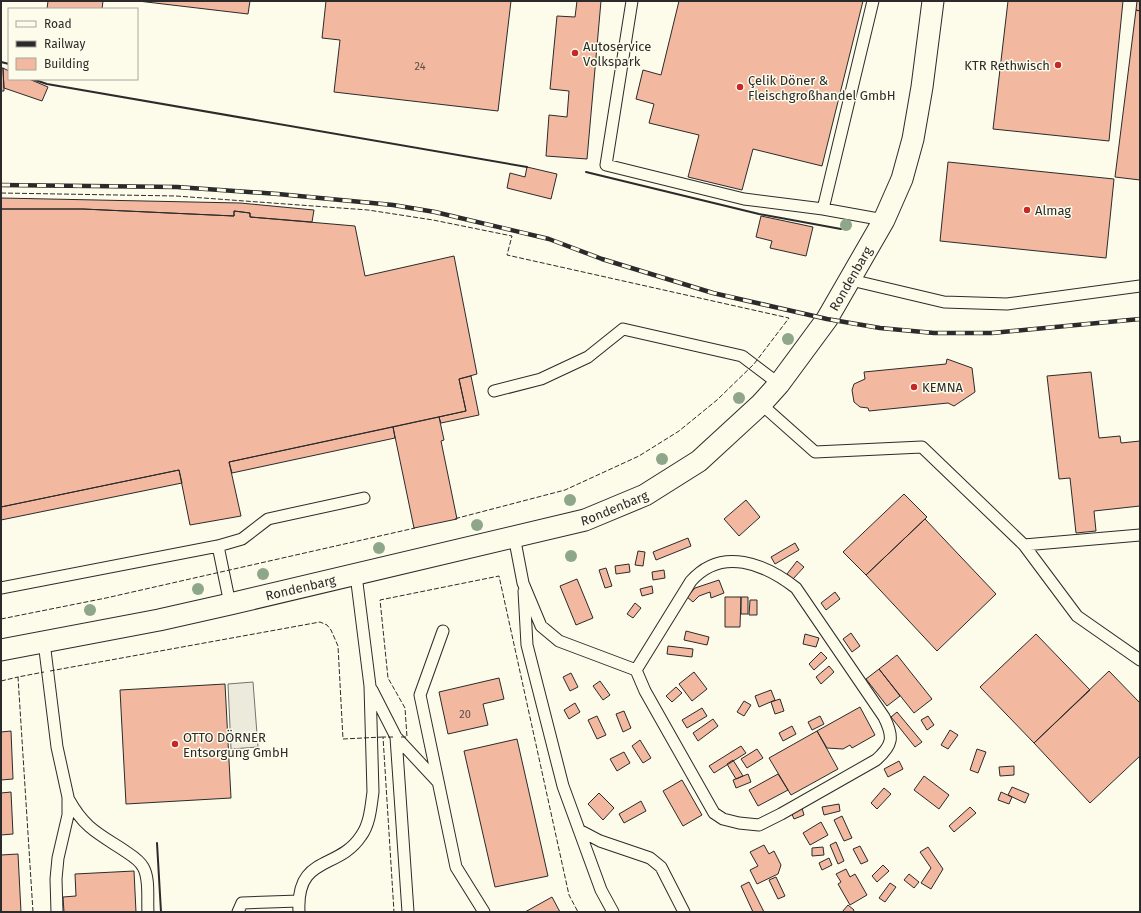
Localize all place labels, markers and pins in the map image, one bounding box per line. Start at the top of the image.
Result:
place label: Autoservice Volkspark [583,39,651,69]
marker: Autoservice Volkspark [570,48,580,58]
place label: KTR Rethwisch [964,58,1050,73]
marker: KTR Rethwisch [1053,60,1063,70]
place label: Çelik Döner & Fleischgroßhandel GmbH [748,73,896,103]
marker: Çelik Döner & Fleischgroßhandel GmbH [735,82,745,92]
place label: Almag [1035,203,1071,218]
marker: Almag [1022,205,1032,215]
place label: KEMNA [922,380,964,395]
marker: KEMNA [909,382,919,392]
place label: OTTO DÖRNER Entsorgung GmbH [183,729,289,760]
marker: OTTO DÖRNER Entsorgung GmbH [170,739,180,749]

